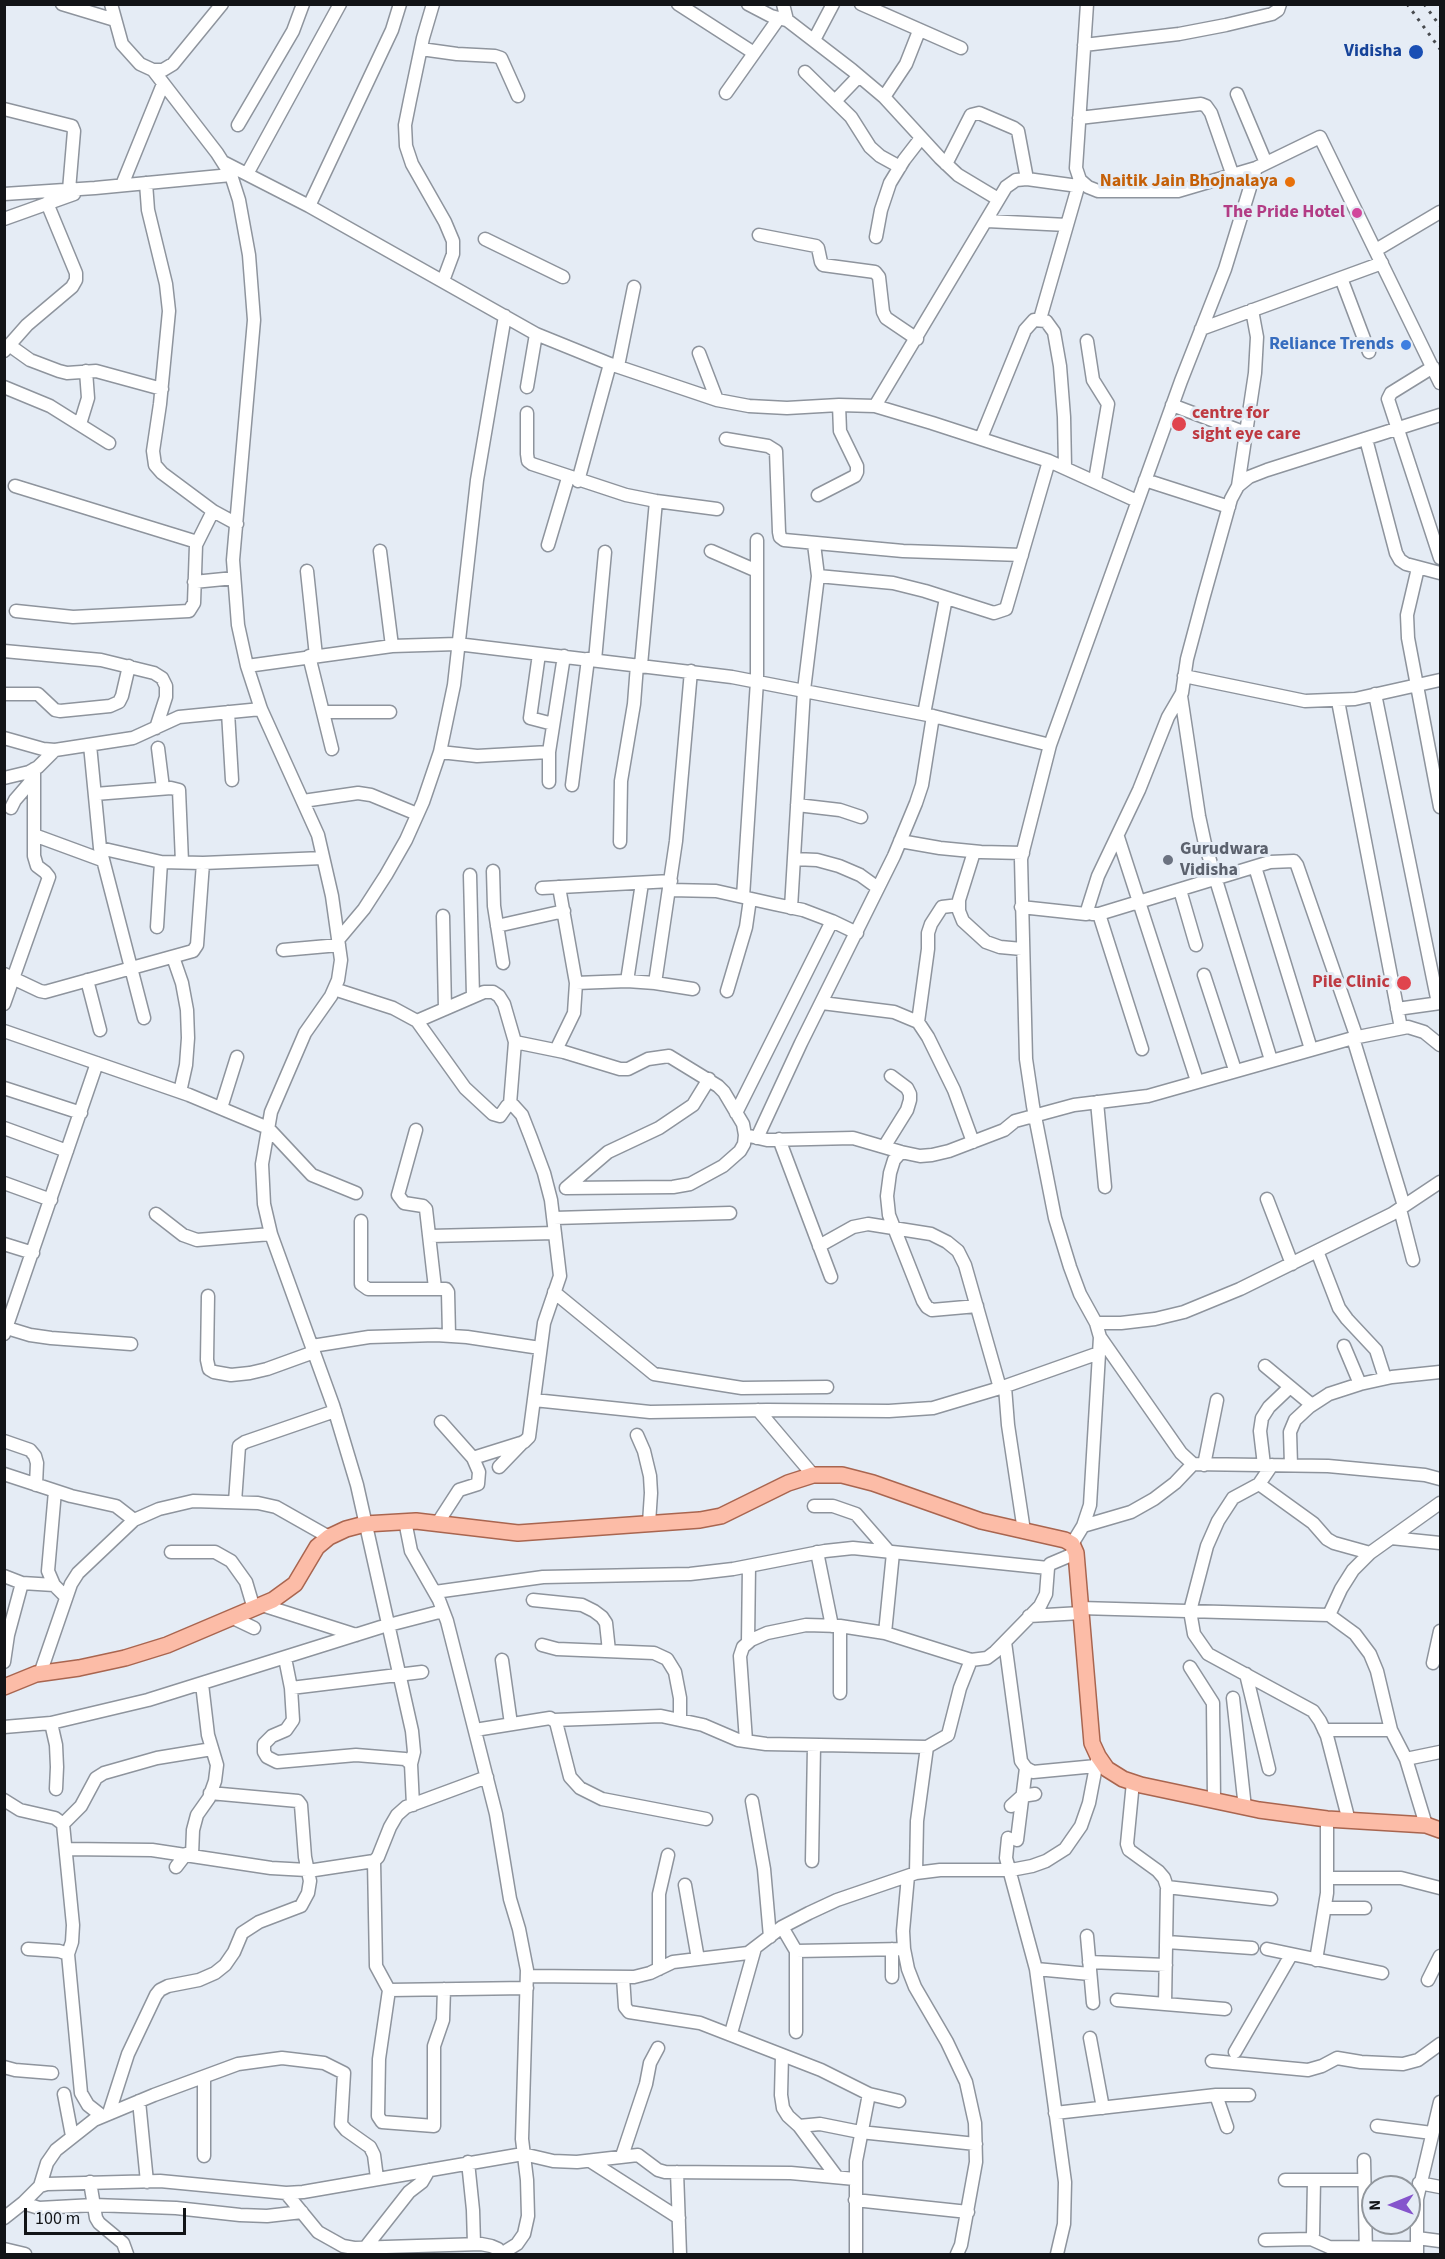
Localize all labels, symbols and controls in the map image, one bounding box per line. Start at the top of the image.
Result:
place label: Vidisha [1344,41,1402,63]
marker: Vidisha [1407,43,1425,61]
place label: Naitik Jain Bhojnalaya [1100,171,1278,193]
marker: Naitik Jain Bhojnalaya [1283,175,1297,189]
place label: The Pride Hotel [1223,202,1345,224]
marker: The Pride Hotel [1350,206,1364,220]
place label: Reliance Trends [1269,334,1394,356]
marker: Reliance Trends [1399,338,1413,352]
place label: centre for sight eye care [1192,403,1301,446]
marker: centre for sight eye care [1170,415,1188,433]
place label: Gurudwara Vidisha [1180,839,1269,882]
marker: Gurudwara Vidisha [1161,853,1175,867]
place label: Pile Clinic [1312,972,1390,994]
marker: Pile Clinic [1395,974,1413,992]
north arrow [1361,2175,1421,2235]
scale bar [27,2196,189,2234]
text: N [1364,2200,1386,2211]
text: 100 m [35,2206,80,2231]

